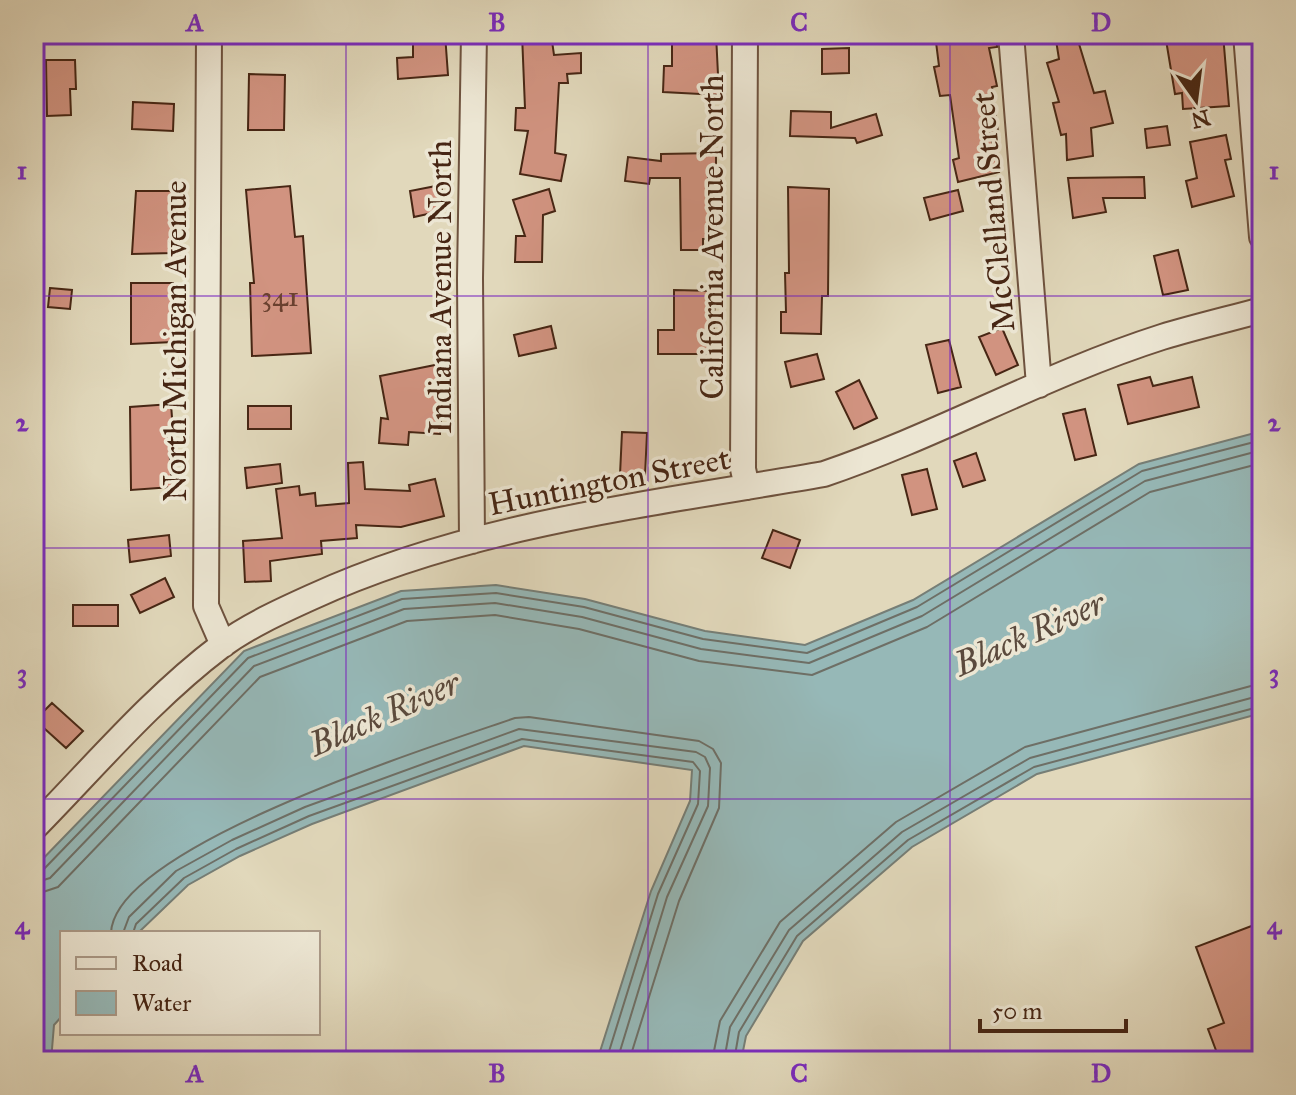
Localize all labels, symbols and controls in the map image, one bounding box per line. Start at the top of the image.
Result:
text: A [184,6,204,38]
text: B [488,6,506,38]
text: C [790,6,808,38]
text: D [1091,6,1111,38]
north arrow [1156,60,1236,140]
street label: California Avenue North [693,74,732,400]
street label: McClelland Street [964,90,1023,333]
text: N [1188,104,1213,134]
street label: Indiana Avenue North [421,140,460,434]
text: 1 [17,154,27,186]
text: 1 [1269,154,1279,186]
street label: North Michigan Avenue [156,180,195,502]
house number: 341 [261,279,299,314]
text: 2 [16,406,30,438]
text: 2 [1268,406,1282,438]
street label: Huntington Street [485,439,733,524]
water label: Black River [946,581,1112,686]
text: 3 [17,657,27,689]
text: 3 [1269,657,1279,689]
water label: Black River [301,661,467,766]
text: 4 [15,909,31,941]
text: 4 [1267,909,1283,941]
legend [60,931,320,1035]
text: Road [132,948,183,978]
scale bar [980,983,1126,1033]
text: Water [132,988,191,1018]
text: 50 m [992,996,1042,1026]
text: A [184,1057,204,1089]
text: B [488,1057,506,1089]
text: C [790,1057,808,1089]
text: D [1091,1057,1111,1089]

